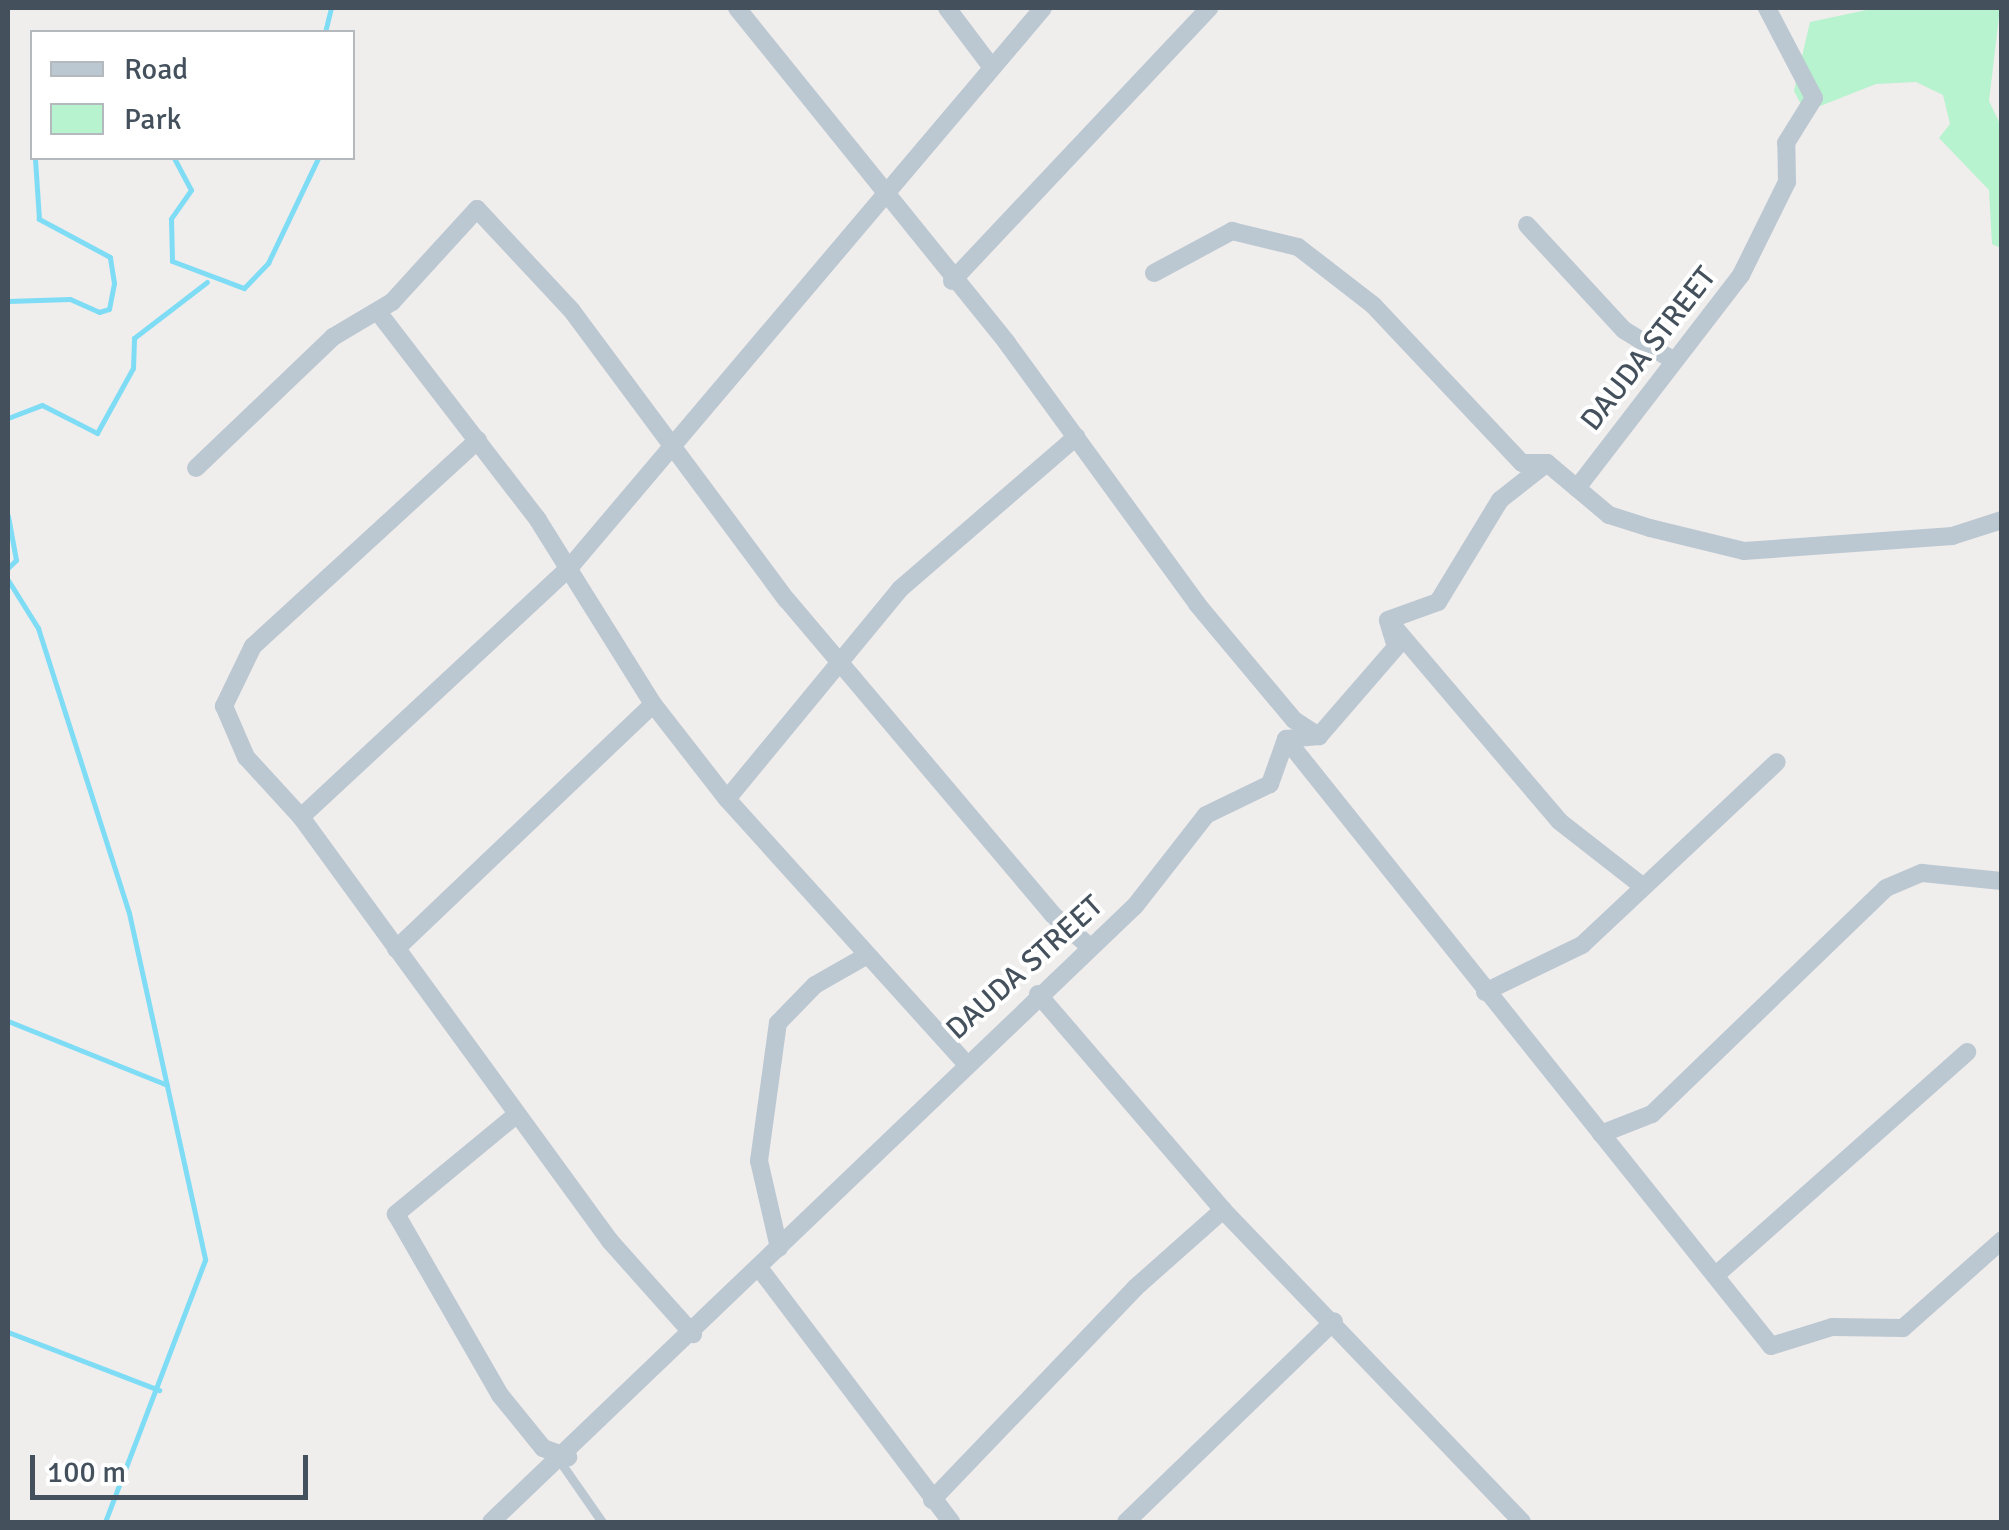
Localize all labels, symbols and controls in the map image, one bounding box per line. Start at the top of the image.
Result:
legend [30,30,355,160]
text: Road [124,51,188,88]
text: Park [124,101,182,138]
street label: DAUDA STREET [1574,260,1724,438]
street label: DAUDA STREET [939,888,1111,1048]
scale bar [35,1435,312,1497]
text: 100 m [47,1454,126,1491]

